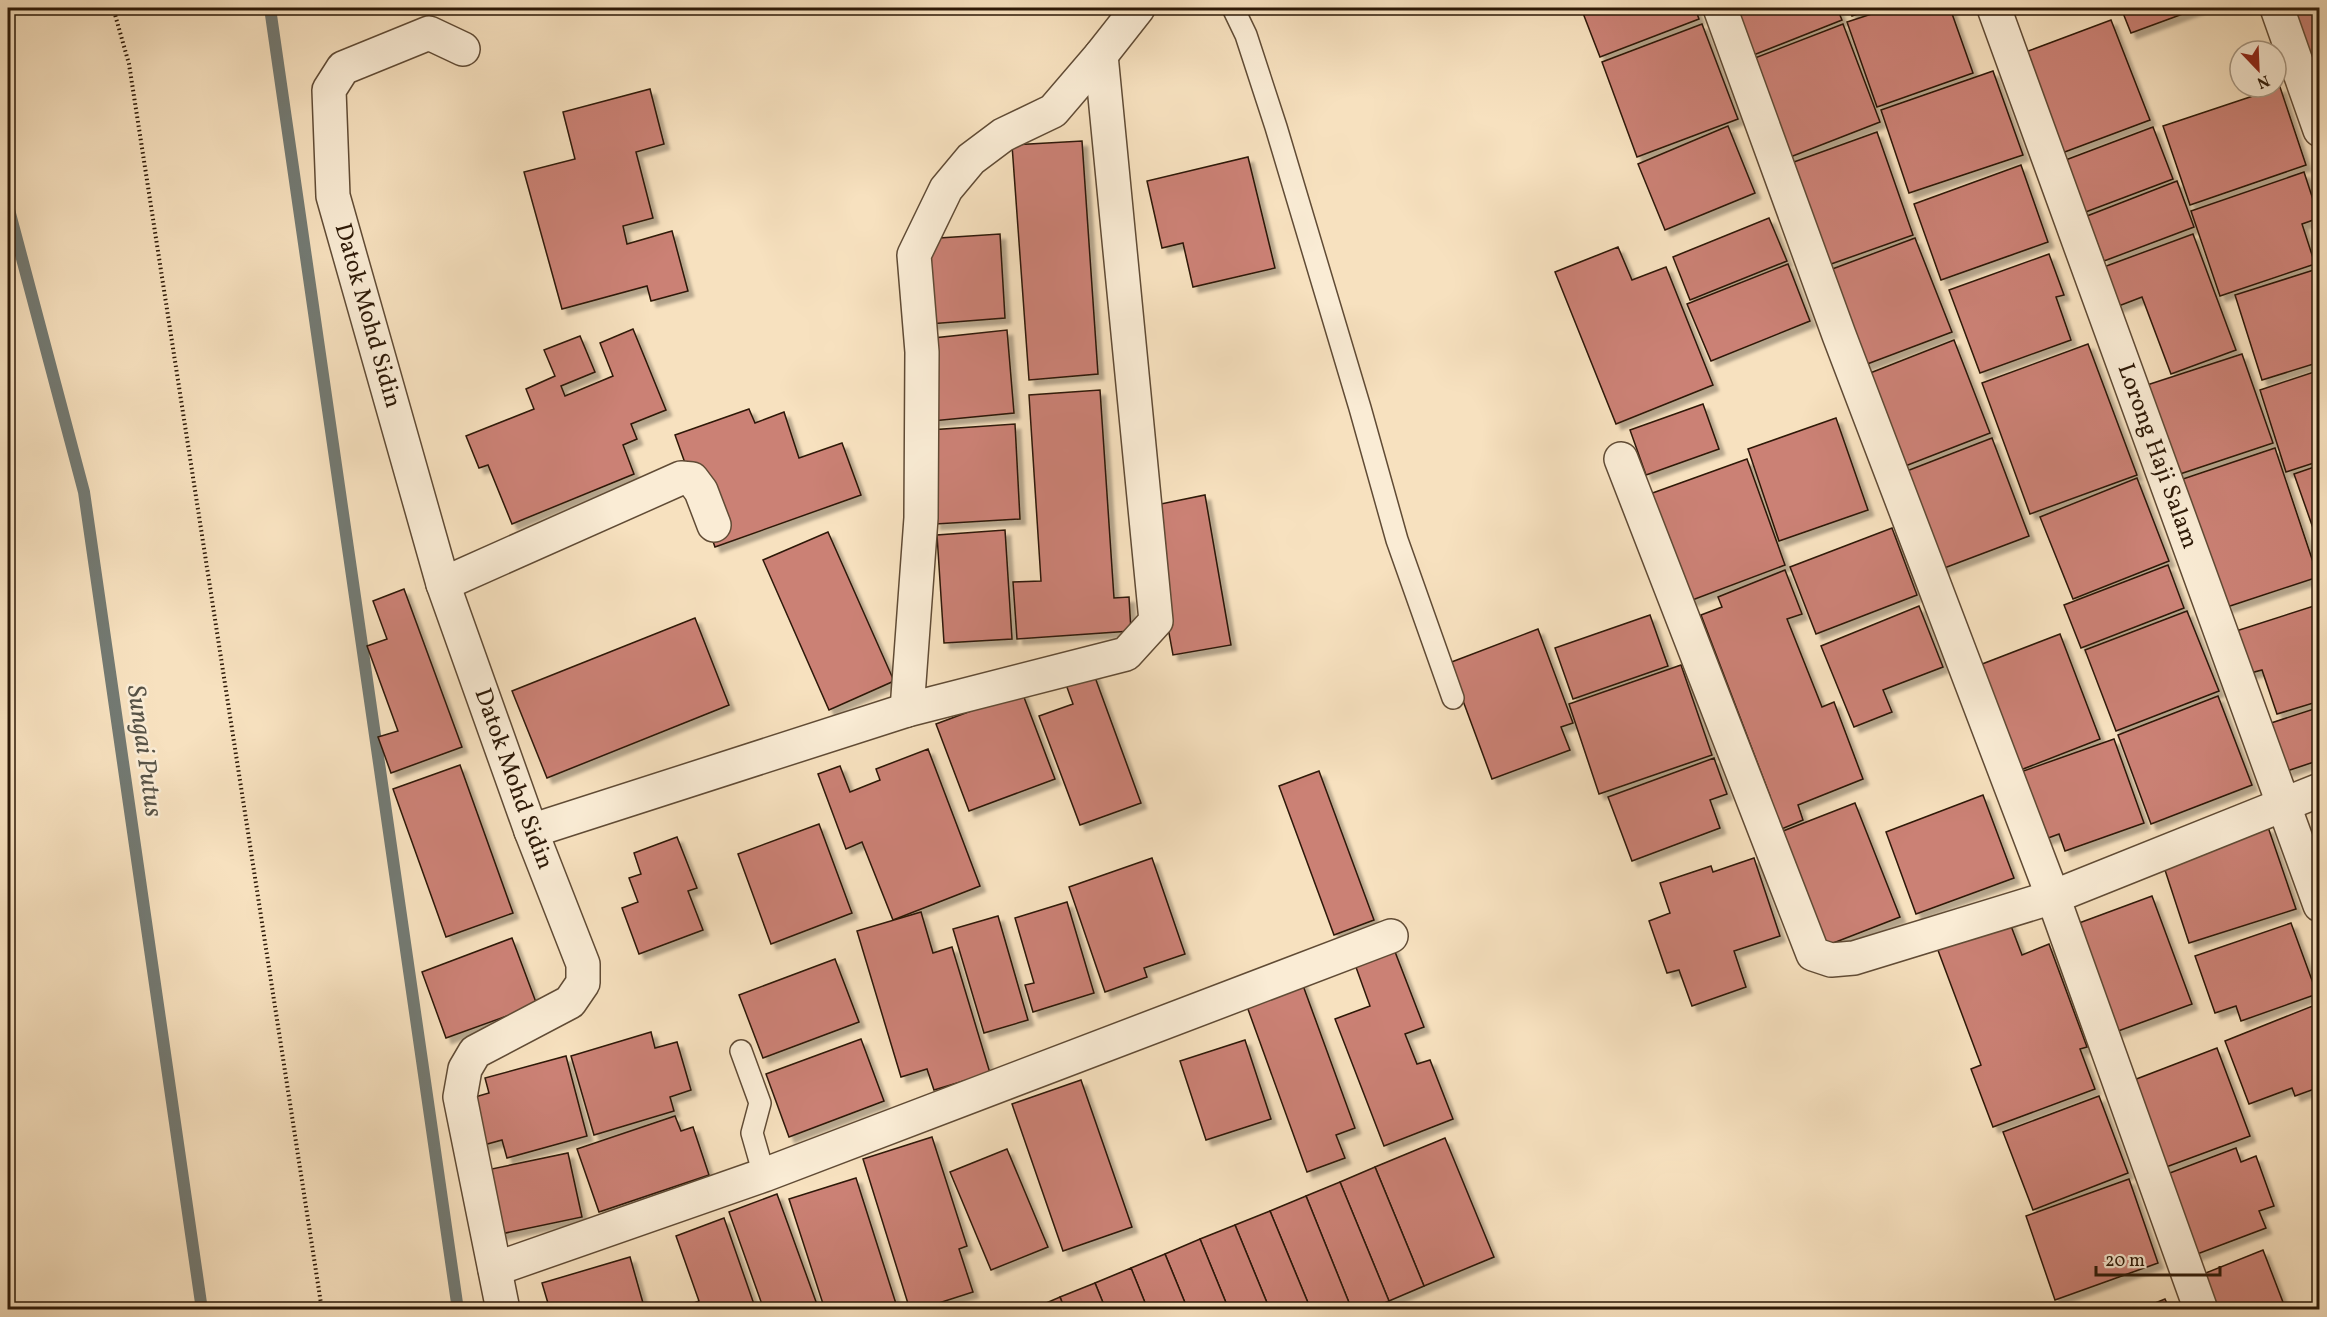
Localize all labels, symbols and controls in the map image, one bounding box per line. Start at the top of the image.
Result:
north arrow [2228,39,2288,99]
text: N [2253,69,2273,94]
street label: Datok Mohd Sidin [325,219,409,412]
street label: Lorong Haji Salam [2108,359,2206,554]
water label: Sungai Putus [117,683,171,820]
street label: Datok Mohd Sidin [465,684,561,875]
scale bar [2096,1239,2220,1277]
text: 20 m [2105,1249,2145,1274]

